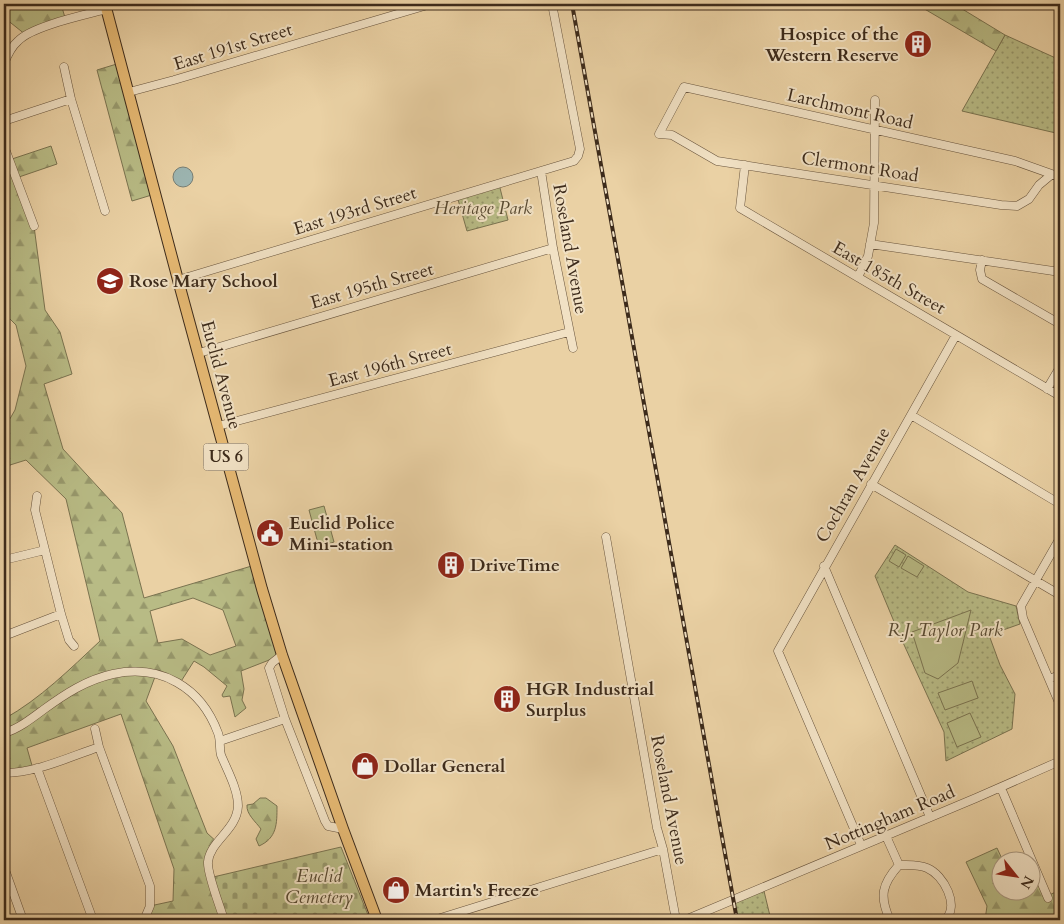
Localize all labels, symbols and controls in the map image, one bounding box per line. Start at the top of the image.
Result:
street label: East 191st Street [171,17,296,77]
place label: Hospice of the Western Reserve [764,22,899,68]
building icon: Hospice of the Western Reserve [903,29,933,59]
street label: Larchmont Road [785,82,916,136]
street label: Clermont Road [800,145,921,189]
street label: East 193rd Street [290,180,420,242]
street label: Roseland Avenue [546,182,594,316]
park label: Heritage Park [434,196,532,221]
street label: East 185th Street [828,235,950,321]
street label: East 195th Street [308,256,437,315]
school or university icon: Rose Mary School [95,266,125,296]
place label: Rose Mary School [129,269,278,294]
street label: Euclid Avenue [194,318,248,432]
street label: East 196th Street [326,336,455,393]
street label: Cochran Avenue [810,423,896,547]
road number: US 6 [204,444,248,471]
place label: Euclid Police Mini-station [289,511,395,557]
public building icon: Euclid Police Mini-station [255,518,285,548]
building icon: DriveTime [436,550,466,580]
place label: DriveTime [470,553,560,578]
park label: R.J. Taylor Park [887,618,1003,643]
place label: HGR Industrial Surplus [526,677,654,723]
building icon: HGR Industrial Surplus [492,684,522,714]
street label: Roseland Avenue [644,733,694,867]
shop icon: Dollar General [350,751,380,781]
place label: Dollar General [384,754,505,779]
street label: Nottingham Road [821,779,959,857]
north arrow [992,852,1042,902]
park label: Euclid Cemetery [285,864,353,910]
text: N [1016,872,1038,892]
shop icon: Martin's Freeze [381,875,411,905]
place label: Martin's Freeze [415,878,539,903]

